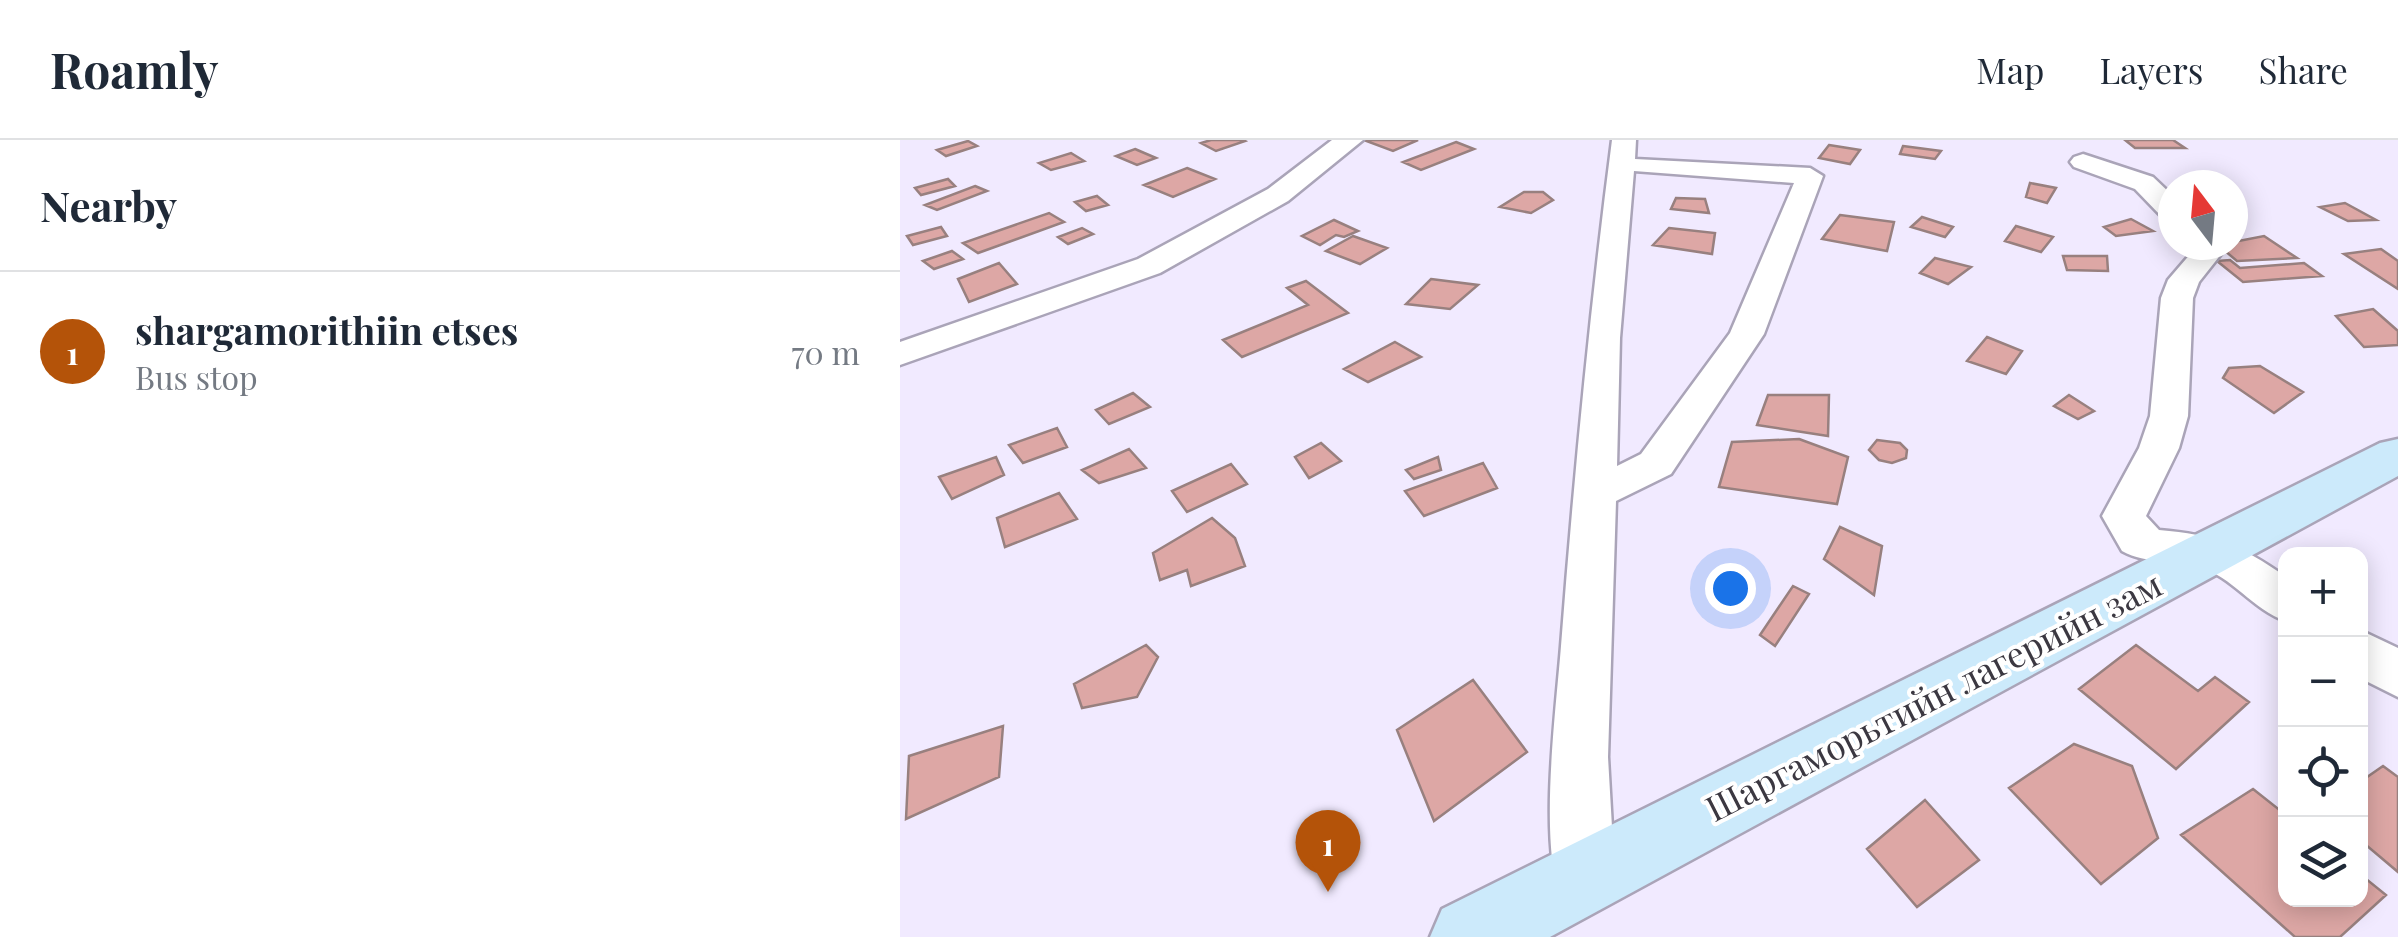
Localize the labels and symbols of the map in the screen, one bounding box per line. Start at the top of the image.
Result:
north arrow [2158,170,2248,260]
street label: Шаргаморьтийн лагерийн зам [1697,559,2169,831]
your location [1705,563,1756,614]
pin: 1 [1296,810,1360,892]

